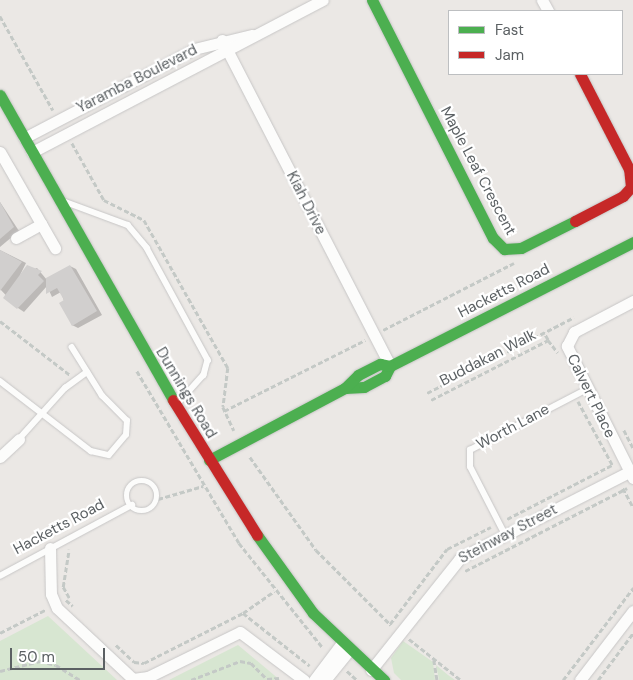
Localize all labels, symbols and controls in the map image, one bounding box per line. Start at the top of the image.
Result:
legend [448,10,623,75]
text: Fast [495,20,524,40]
street label: Yaramba Boulevard [74,41,200,117]
text: Jam [495,45,524,65]
street label: Maple Leaf Crescent [436,104,520,238]
street label: Kiah Drive [282,168,330,238]
street label: Hacketts Road [455,260,553,322]
street label: Buddakan Walk [437,326,539,390]
street label: Dunnings Road [152,344,220,442]
street label: Calvert Place [563,351,619,441]
street label: Worth Lane [474,400,552,454]
street label: Hacketts Road [10,495,108,559]
street label: Steinway Street [456,500,560,568]
scale bar [12,638,108,670]
text: 50 m [18,647,55,667]

